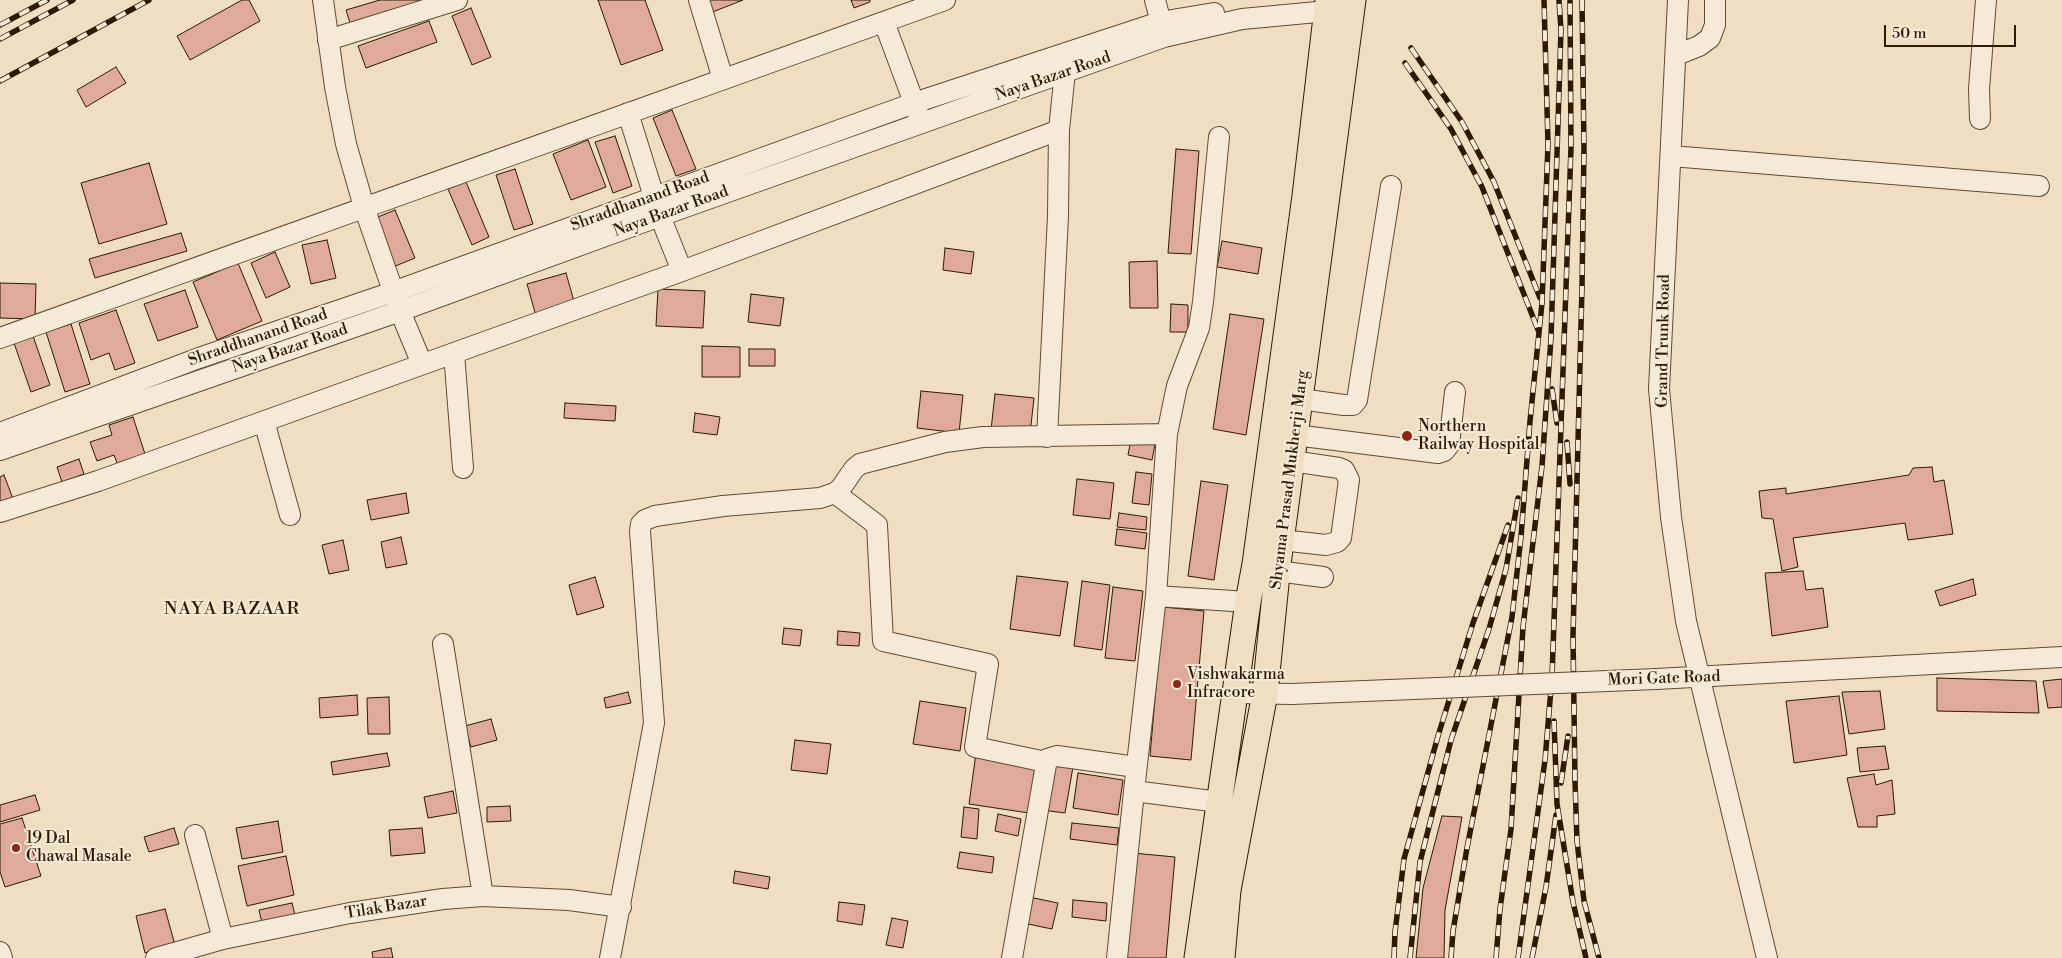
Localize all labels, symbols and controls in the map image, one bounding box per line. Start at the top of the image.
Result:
scale bar [1887,15,2020,47]
text: 50 m [1892,24,1926,43]
street label: Naya Bazar Road [993,48,1113,106]
street label: Shraddhanand Road [568,168,712,236]
street label: Naya Bazar Road [611,182,731,242]
street label: Grand Trunk Road [1653,274,1675,408]
street label: Shraddhanand Road [186,305,330,371]
street label: Naya Bazar Road [230,320,350,378]
street label: Shyama Prasad Mukherji Marg [1267,369,1313,591]
place label: Northern Railway Hospital [1418,417,1540,455]
marker: Northern Railway Hospital [1400,429,1414,443]
district label: NAYA BAZAAR [163,599,301,621]
place label: Vishwakarma Infracore [1187,665,1285,703]
street label: Mori Gate Road [1607,667,1721,691]
marker: Vishwakarma Infracore [1171,678,1183,690]
place label: 19 Dal Chawal Masale [26,829,132,867]
marker: 19 Dal Chawal Masale [10,842,22,854]
street label: Tilak Bazar [344,892,428,924]

